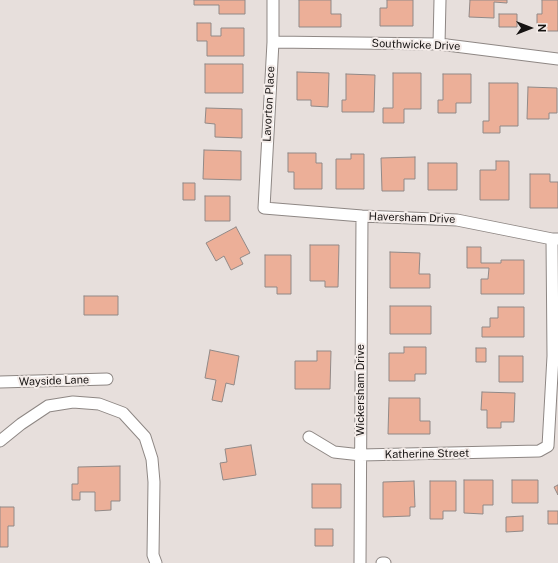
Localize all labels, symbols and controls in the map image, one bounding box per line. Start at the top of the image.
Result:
north arrow [510,8,550,48]
text: N [536,24,548,32]
street label: Southwicke Drive [371,37,461,53]
street label: Lavorton Place [260,66,278,142]
street label: Haversham Drive [368,210,456,226]
street label: Wickersham Drive [354,344,368,436]
street label: Wayside Lane [19,373,89,389]
street label: Katherine Street [385,447,469,461]

